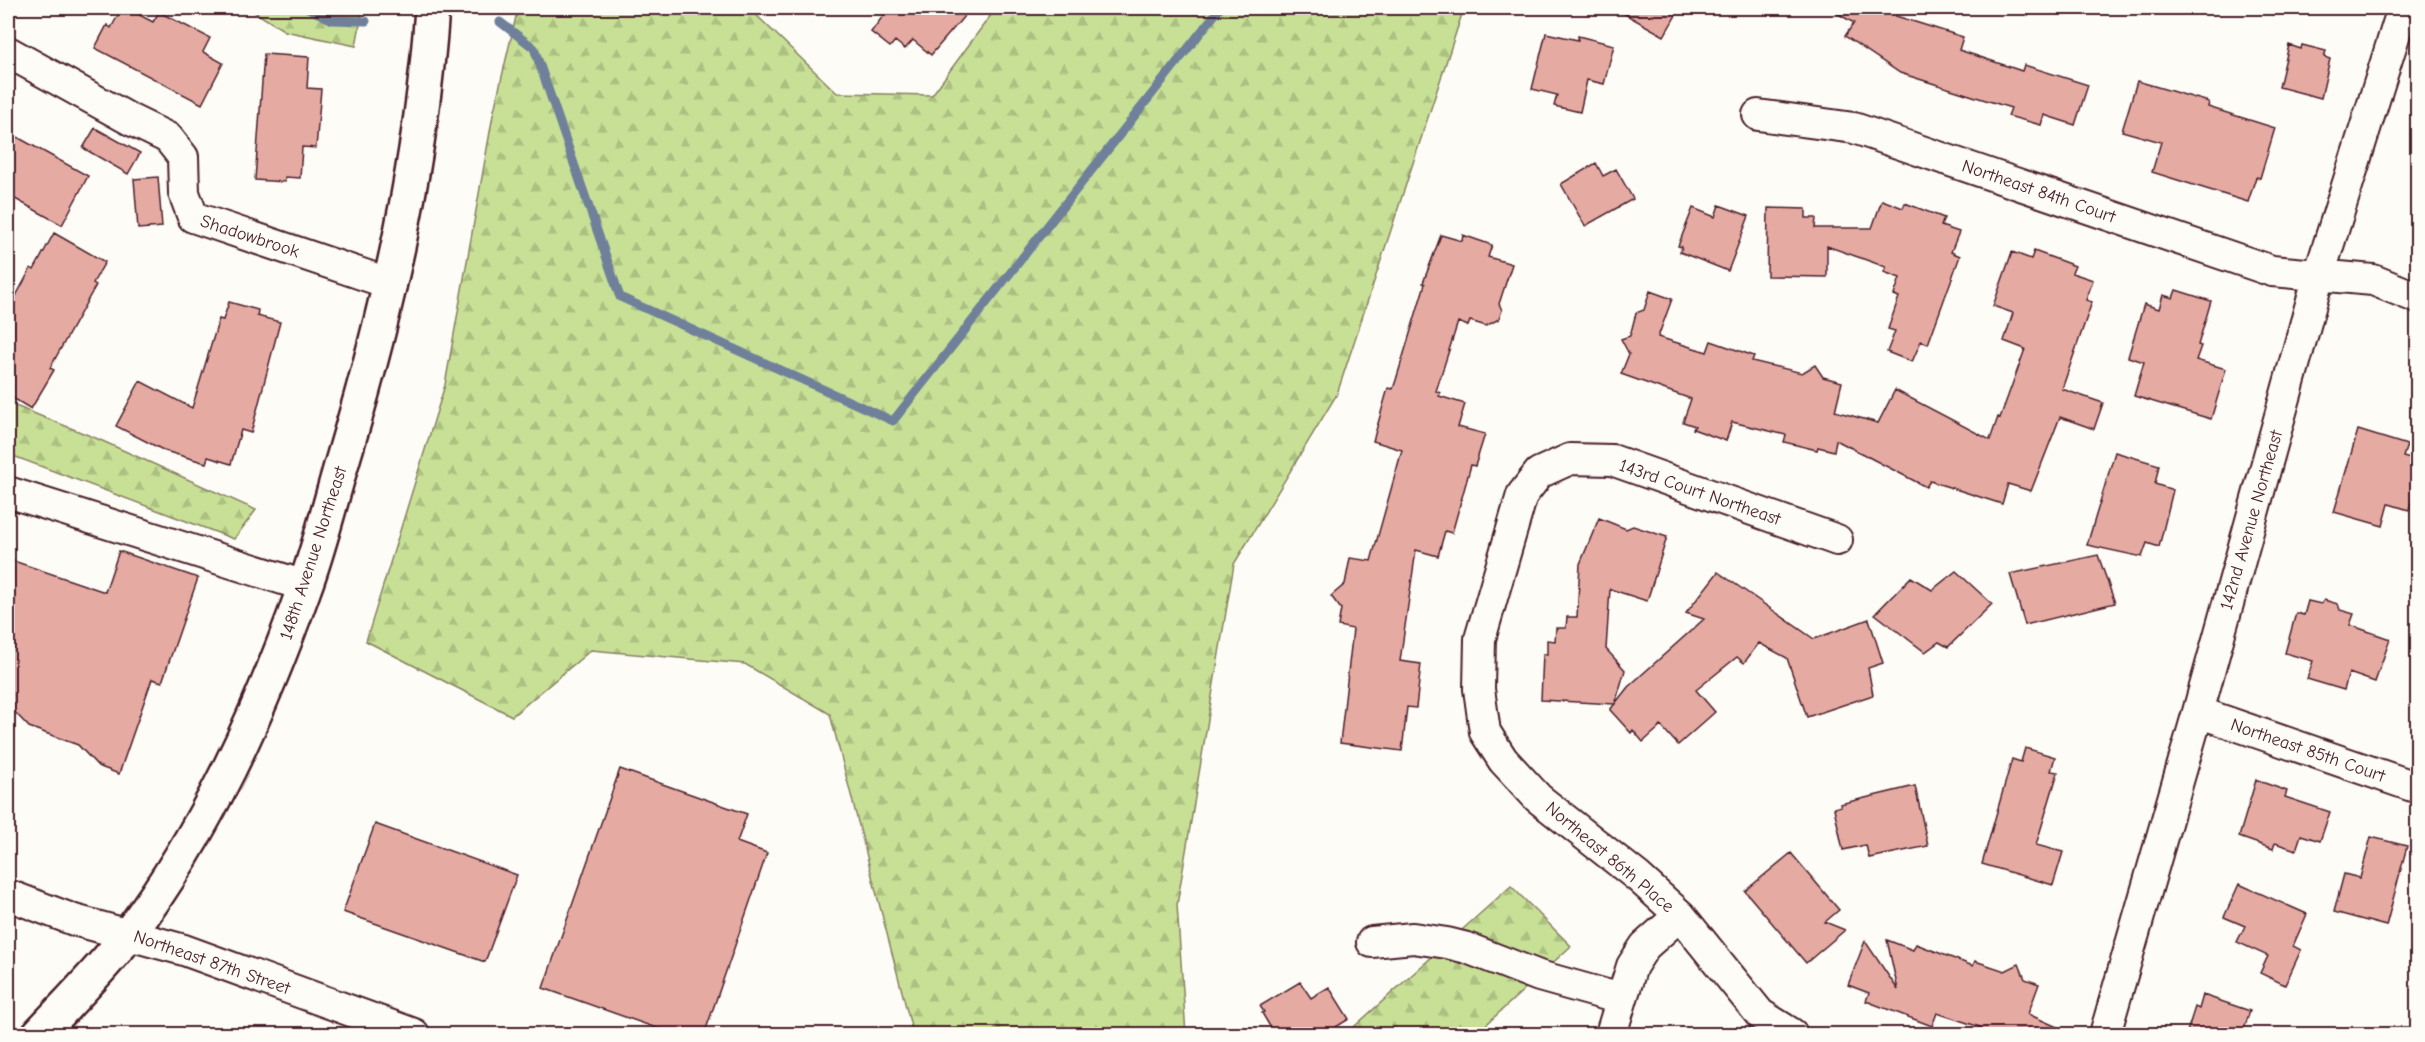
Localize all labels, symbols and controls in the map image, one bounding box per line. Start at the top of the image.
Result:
street label: Northeast 84th Court [1959,155,2119,228]
street label: Shadowbrook [198,211,302,262]
street label: 142nd Avenue Northeast [2216,427,2287,612]
street label: 143rd Court Northeast [1616,455,1784,530]
street label: 148th Avenue Northeast [276,463,352,642]
street label: Northeast 85th Court [2228,714,2389,787]
street label: Northeast 86th Place [1541,798,1678,917]
street label: Northeast 87th Street [131,926,294,999]

